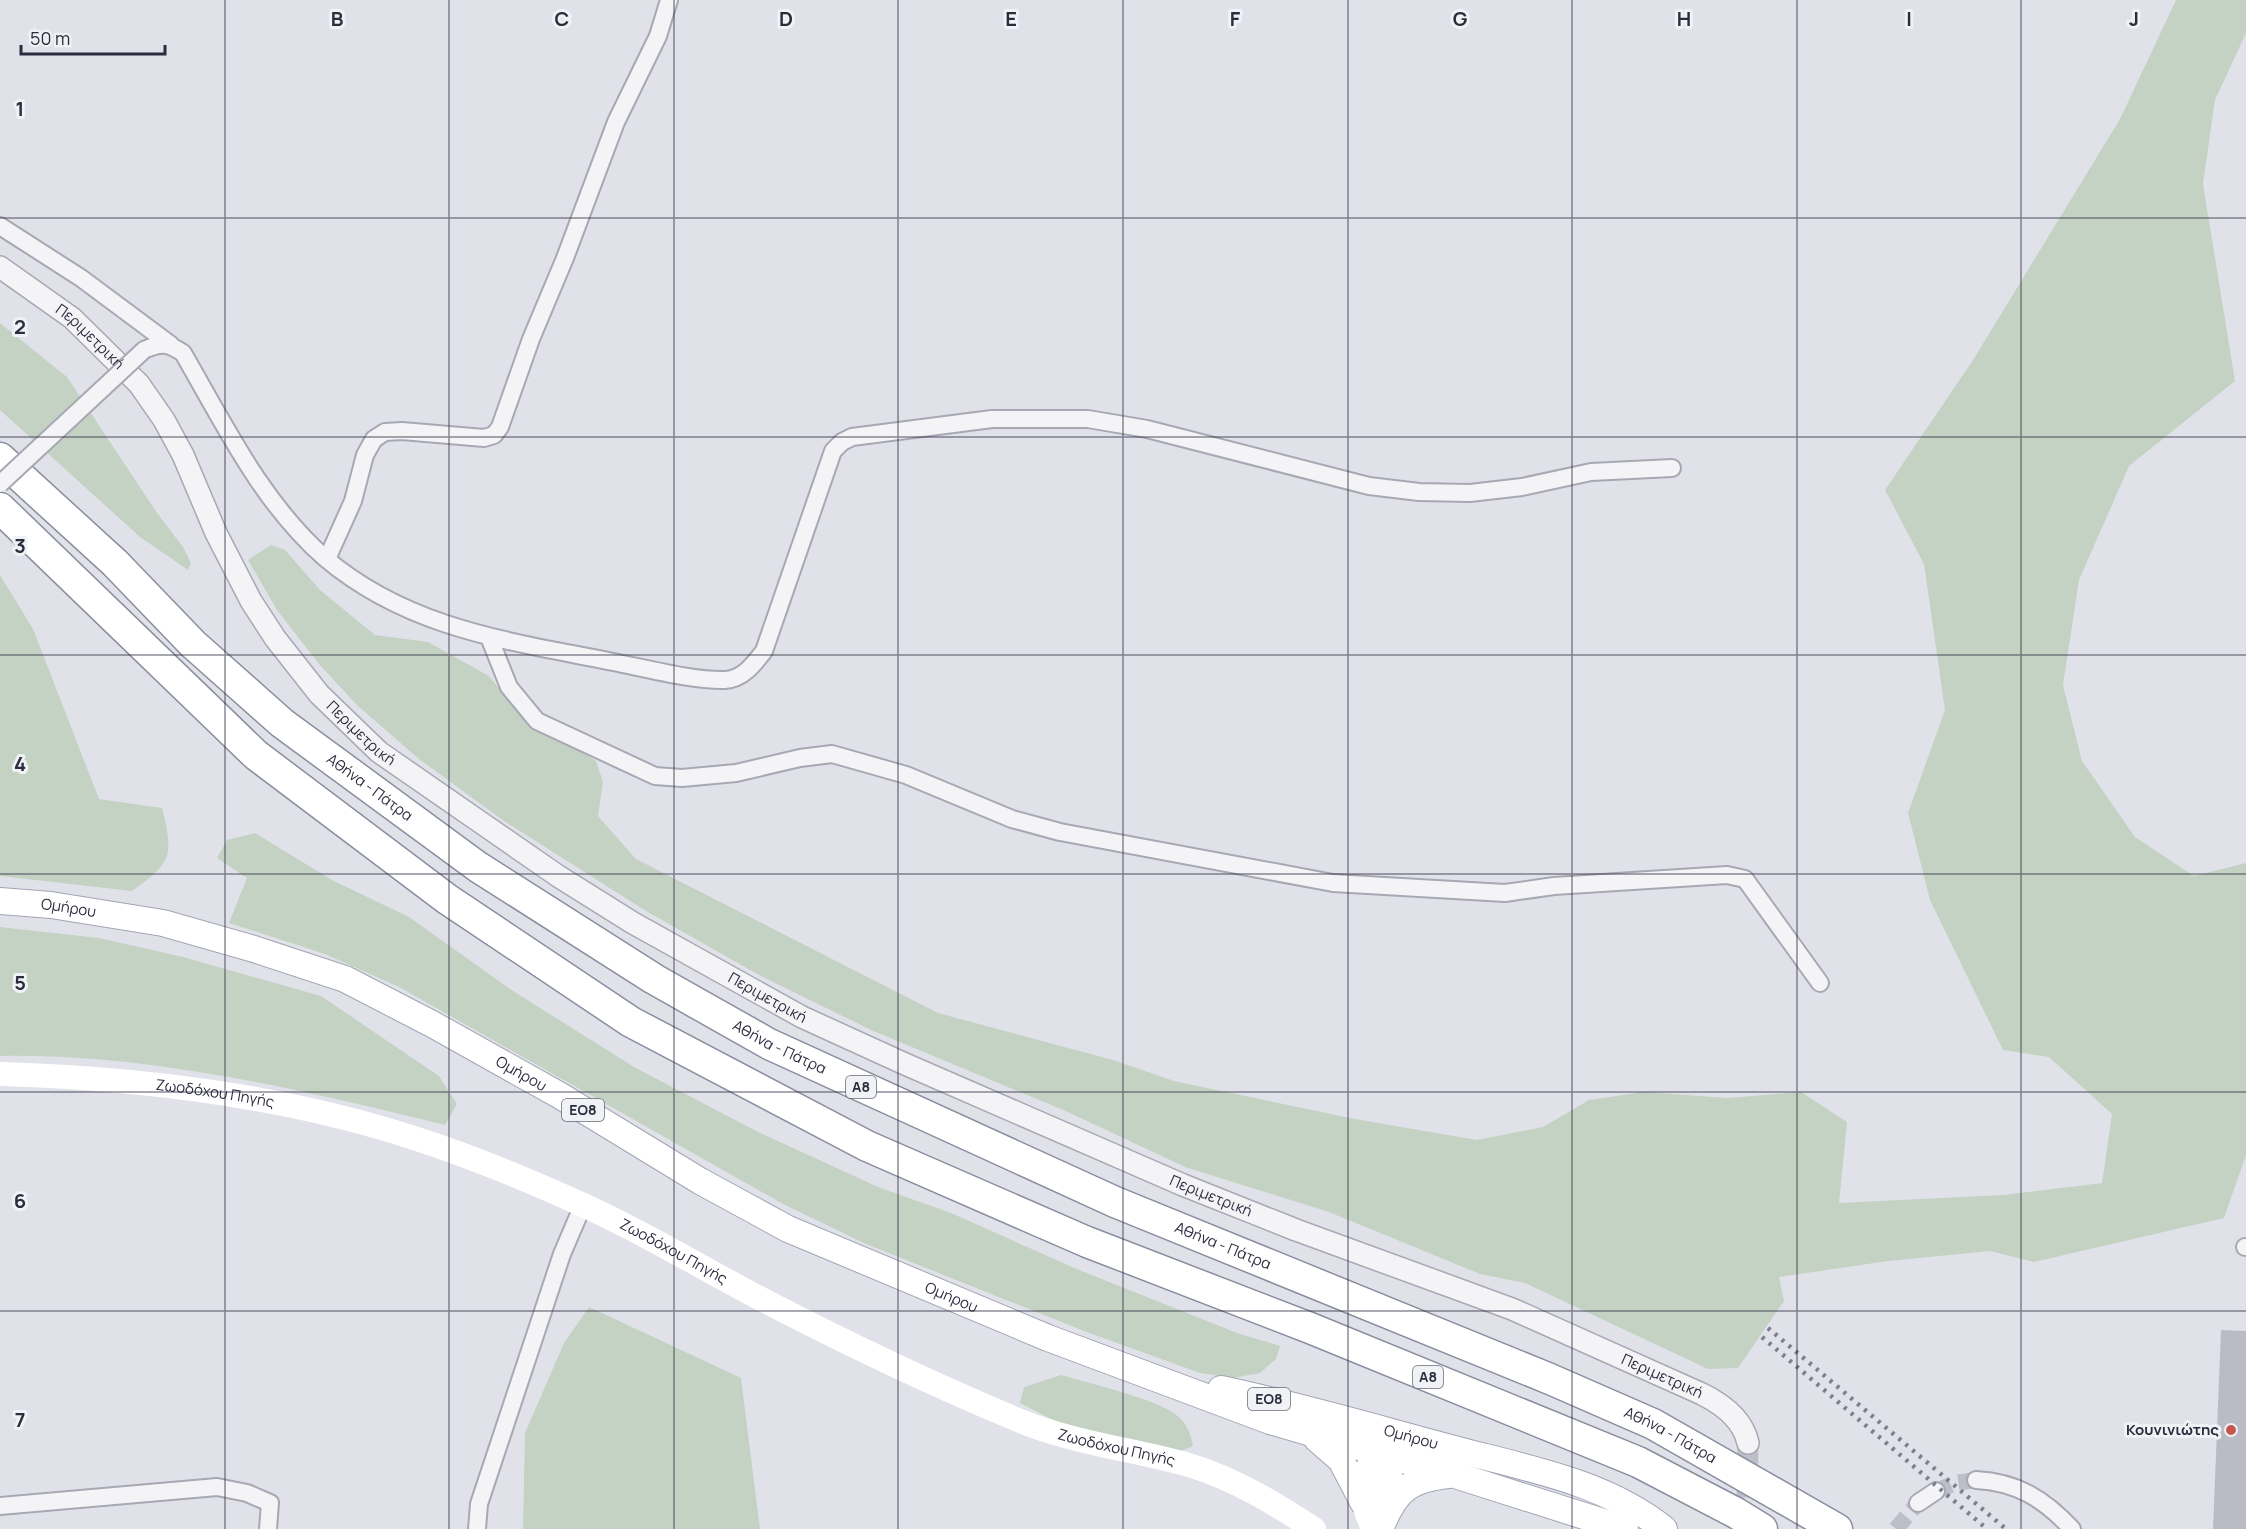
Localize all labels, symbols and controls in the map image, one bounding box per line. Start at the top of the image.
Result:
text: B [331,5,344,32]
text: C [555,5,569,32]
text: D [779,5,793,32]
text: E [1005,5,1017,32]
text: F [1230,5,1241,32]
text: G [1453,5,1468,32]
text: H [1677,5,1691,32]
text: I [1906,5,1912,32]
text: J [2129,5,2139,32]
scale bar [21,18,165,56]
text: 50 m [30,26,70,50]
text: 1 [16,95,24,122]
street label: Περιμετρική [52,299,129,374]
text: 2 [14,313,26,340]
text: 3 [14,532,26,559]
street label: Περιμετρική [322,696,400,770]
street label: Αθήνα - Πάτρα [323,748,417,826]
text: 4 [14,750,26,777]
street label: Ομήρου [40,893,98,922]
street label: Περιμετρική [724,967,811,1028]
text: 5 [14,969,26,996]
street label: Αθήνα - Πάτρα [729,1015,830,1079]
street label: Ομήρου [492,1051,551,1096]
street label: Ζωοδόχου Πηγής [155,1074,276,1112]
road number: Α8 [846,1076,876,1098]
road number: ΕΟ8 [562,1099,604,1121]
street label: Περιμετρική [1167,1170,1256,1222]
text: 6 [14,1187,26,1214]
street label: Ζωοδόχου Πηγής [616,1213,731,1289]
street label: Αθήνα - Πάτρα [1172,1216,1274,1274]
street label: Ομήρου [922,1277,981,1317]
street label: Περιμετρική [1618,1348,1706,1403]
road number: Α8 [1413,1366,1443,1388]
road number: ΕΟ8 [1248,1388,1290,1410]
street label: Αθήνα - Πάτρα [1621,1402,1721,1468]
text: 7 [15,1406,25,1433]
street label: Ομήρου [1382,1419,1441,1454]
place label: Κουνινιώτης [2126,1419,2219,1440]
street label: Ζωοδόχου Πηγής [1055,1423,1177,1471]
marker: Κουνινιώτης [2224,1423,2238,1437]

